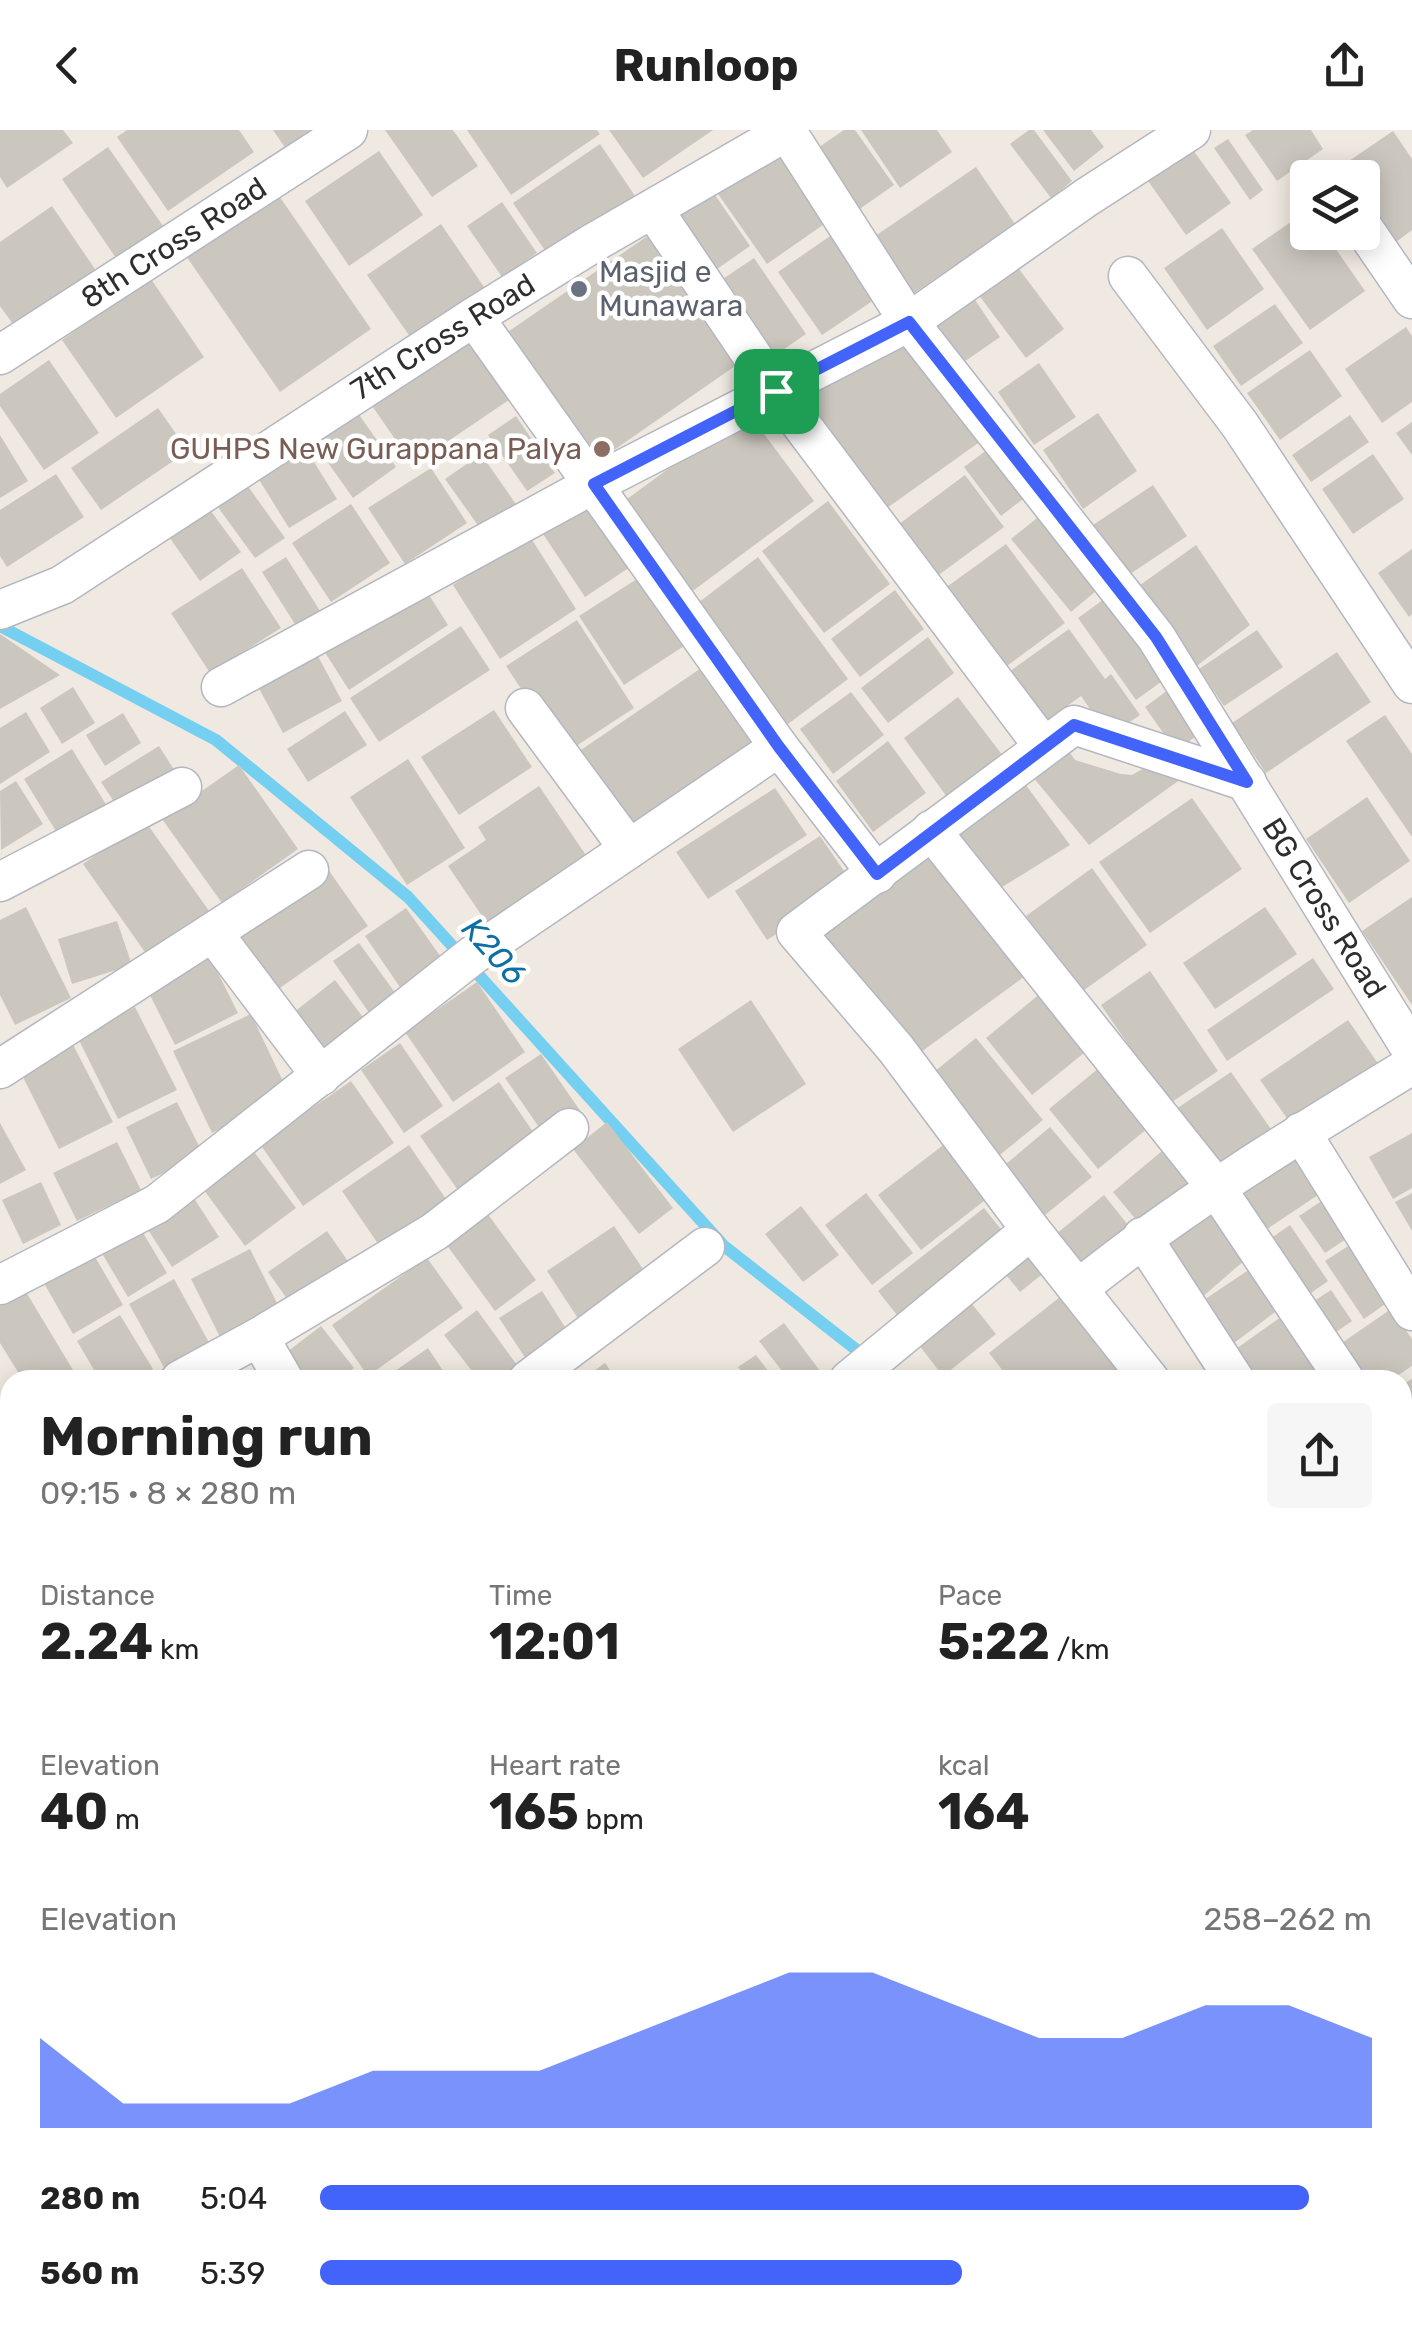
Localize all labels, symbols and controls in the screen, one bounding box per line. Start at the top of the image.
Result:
icon: back [40,38,95,93]
icon: share [1317,38,1372,93]
text: Runloop [613,39,799,92]
map controls [1290,160,1380,250]
button: layers [1290,160,1380,250]
street label: 8th Cross Road [75,170,273,316]
place label: Masjid e Munawara [599,254,743,324]
street label: 7th Cross Road [344,266,542,408]
marker: Masjid e Munawara [568,278,590,300]
pin [734,349,819,434]
icon: arrive [749,364,804,419]
place label: GUHPS New Gurappana Palya [170,431,582,467]
marker: GUHPS New Gurappana Palya [591,438,613,460]
street label: BG Cross Road [1254,811,1394,1005]
water label: K206 [454,910,534,992]
button: share [1267,1403,1372,1508]
text: Morning run [40,1404,373,1469]
text: 09:15 · 8 × 280 m [40,1474,296,1512]
text: Distance [40,1579,155,1612]
text: Time [489,1579,552,1612]
text: Pace [938,1579,1002,1612]
text: 2.24 [40,1612,153,1672]
text: 12:01 [489,1612,620,1672]
text: 5:22 [938,1612,1050,1672]
text: km [153,1633,199,1666]
text: /km [1050,1633,1110,1666]
text: Elevation [40,1749,160,1782]
text: Heart rate [489,1749,621,1782]
text: kcal [938,1749,989,1782]
text: 40 [40,1782,108,1842]
text: 165 [489,1782,579,1842]
text: 164 [938,1782,1030,1842]
text: m [108,1803,140,1836]
text: bpm [579,1803,644,1836]
text: Elevation [40,1900,177,1938]
text: 258–262 m [1204,1900,1372,1938]
text: 280 m [40,2179,140,2217]
text: 5:04 [200,2179,267,2217]
text: 560 m [40,2254,139,2292]
text: 5:39 [200,2254,265,2292]

